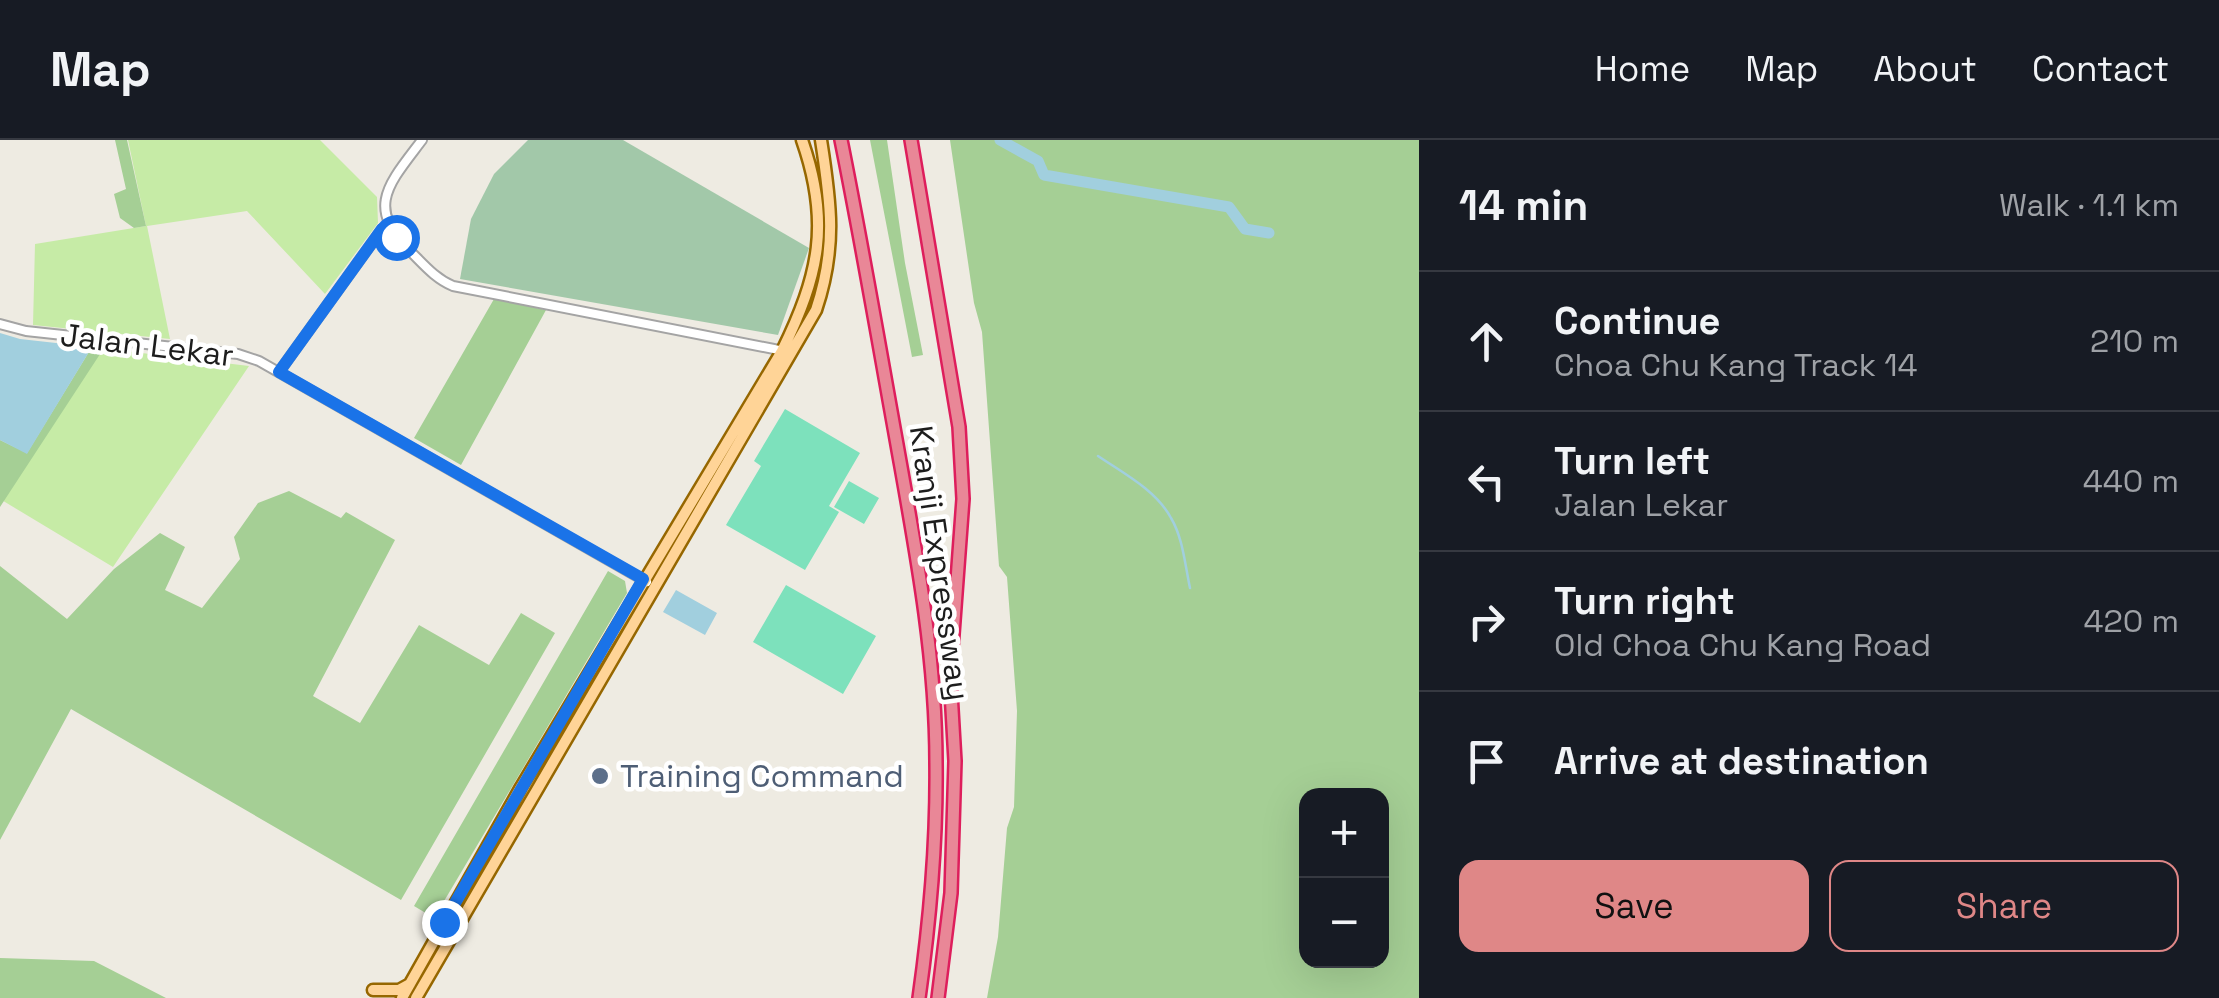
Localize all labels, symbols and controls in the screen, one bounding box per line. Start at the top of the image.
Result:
text: Map [50,39,151,100]
text: Home [1595,47,1690,91]
text: Map [1745,47,1818,91]
text: About [1873,47,1977,91]
text: Contact [2032,47,2169,91]
text: 14 min [1459,179,1588,232]
text: Walk · 1.1 km [1999,185,2179,225]
route start [374,215,420,261]
text: Continue [1554,297,1720,345]
icon: ahead [1459,314,1514,369]
street label: Jalan Lekar [58,315,236,375]
text: 210 m [2090,321,2179,361]
text: Choa Chu Kang Track 14 [1554,345,1918,385]
street label: Kranji Expressway [901,423,979,703]
text: Turn left [1554,437,1710,485]
icon: left [1459,454,1514,509]
text: 440 m [2083,461,2179,501]
text: Jalan Lekar [1554,485,1728,525]
text: Turn right [1554,577,1735,625]
icon: right [1459,594,1514,649]
text: 420 m [2083,601,2179,641]
text: Old Choa Chu Kang Road [1554,625,1931,665]
icon: arrive [1459,734,1514,789]
text: Arrive at destination [1554,737,1929,785]
place label: Training Command [620,756,904,796]
marker: Training Command [589,765,611,787]
map controls [1299,788,1389,968]
button: + [1299,788,1389,878]
button: Save [1459,860,1809,952]
button: Share [1829,860,2179,952]
button: − [1299,878,1389,968]
route end [422,900,468,946]

